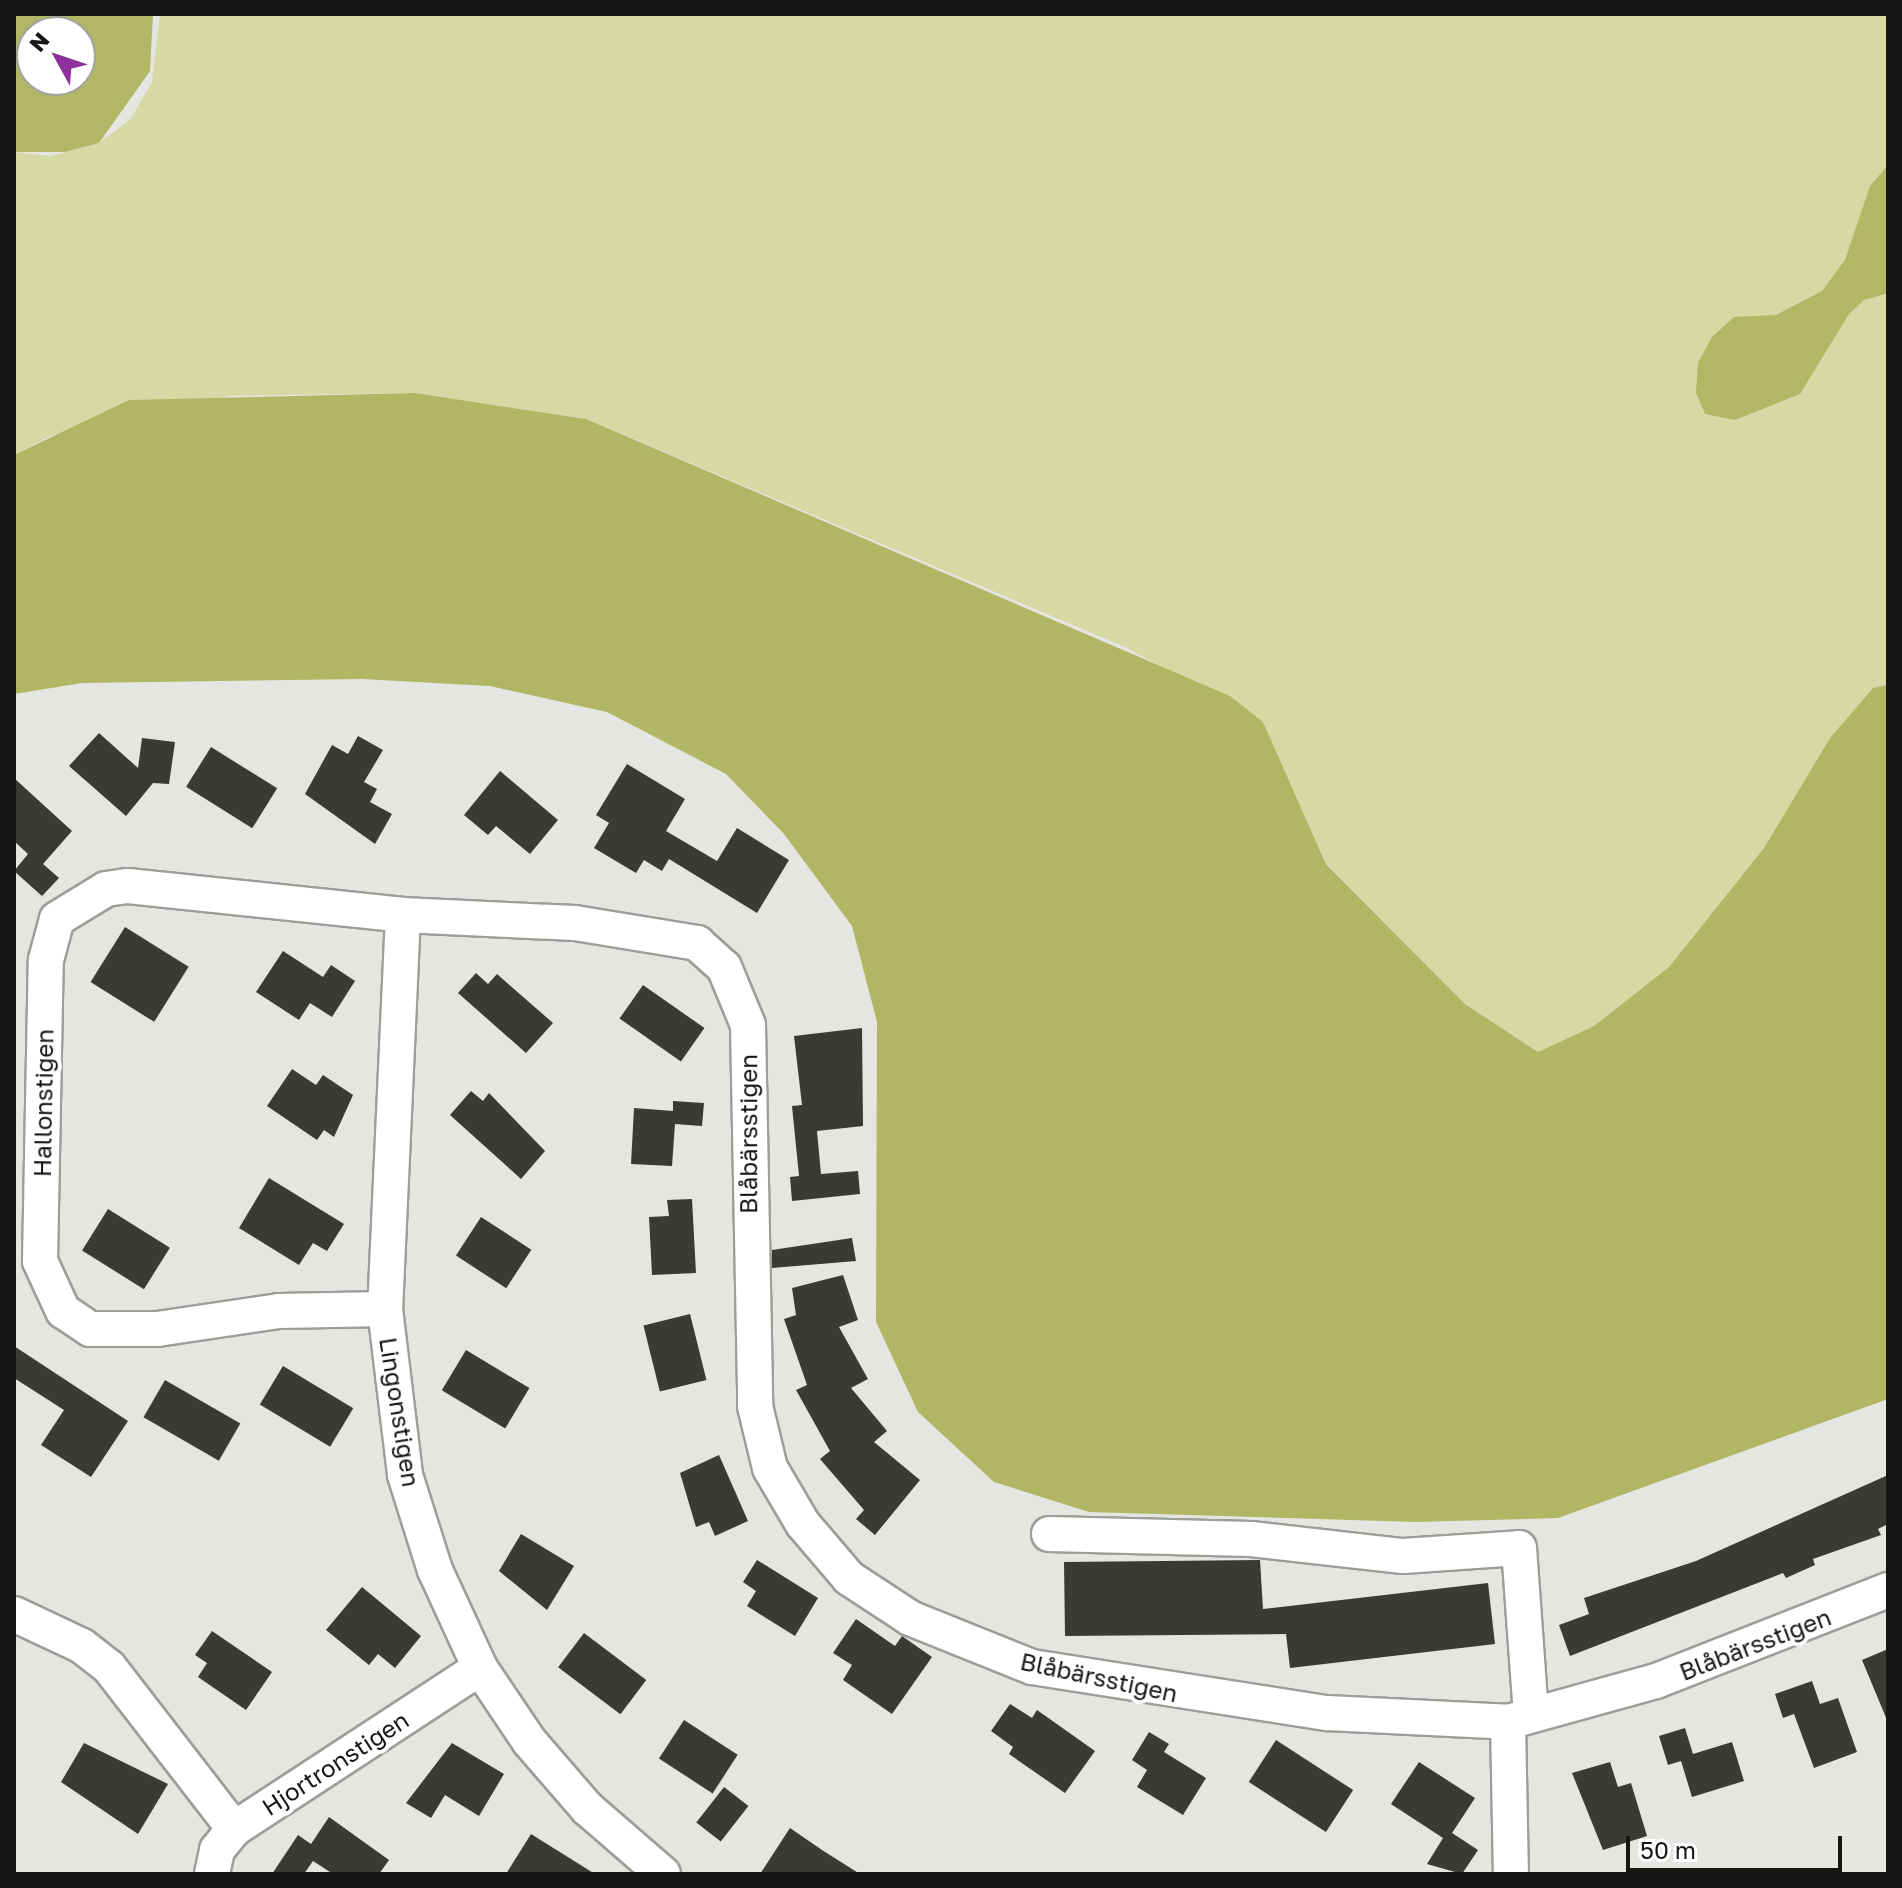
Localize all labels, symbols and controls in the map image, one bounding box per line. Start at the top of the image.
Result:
north arrow [16,16,96,96]
text: N [23,26,54,57]
street label: Hallonstigen [27,1029,59,1177]
street label: Blåbärsstigen [734,1054,762,1214]
street label: Lingonstigen [374,1335,426,1489]
street label: Blåbärsstigen [1675,1602,1835,1686]
street label: Blåbärsstigen [1018,1646,1180,1708]
street label: Hjortronstigen [256,1705,414,1821]
scale bar [1630,1820,1846,1870]
text: 50 m [1640,1835,1696,1864]

